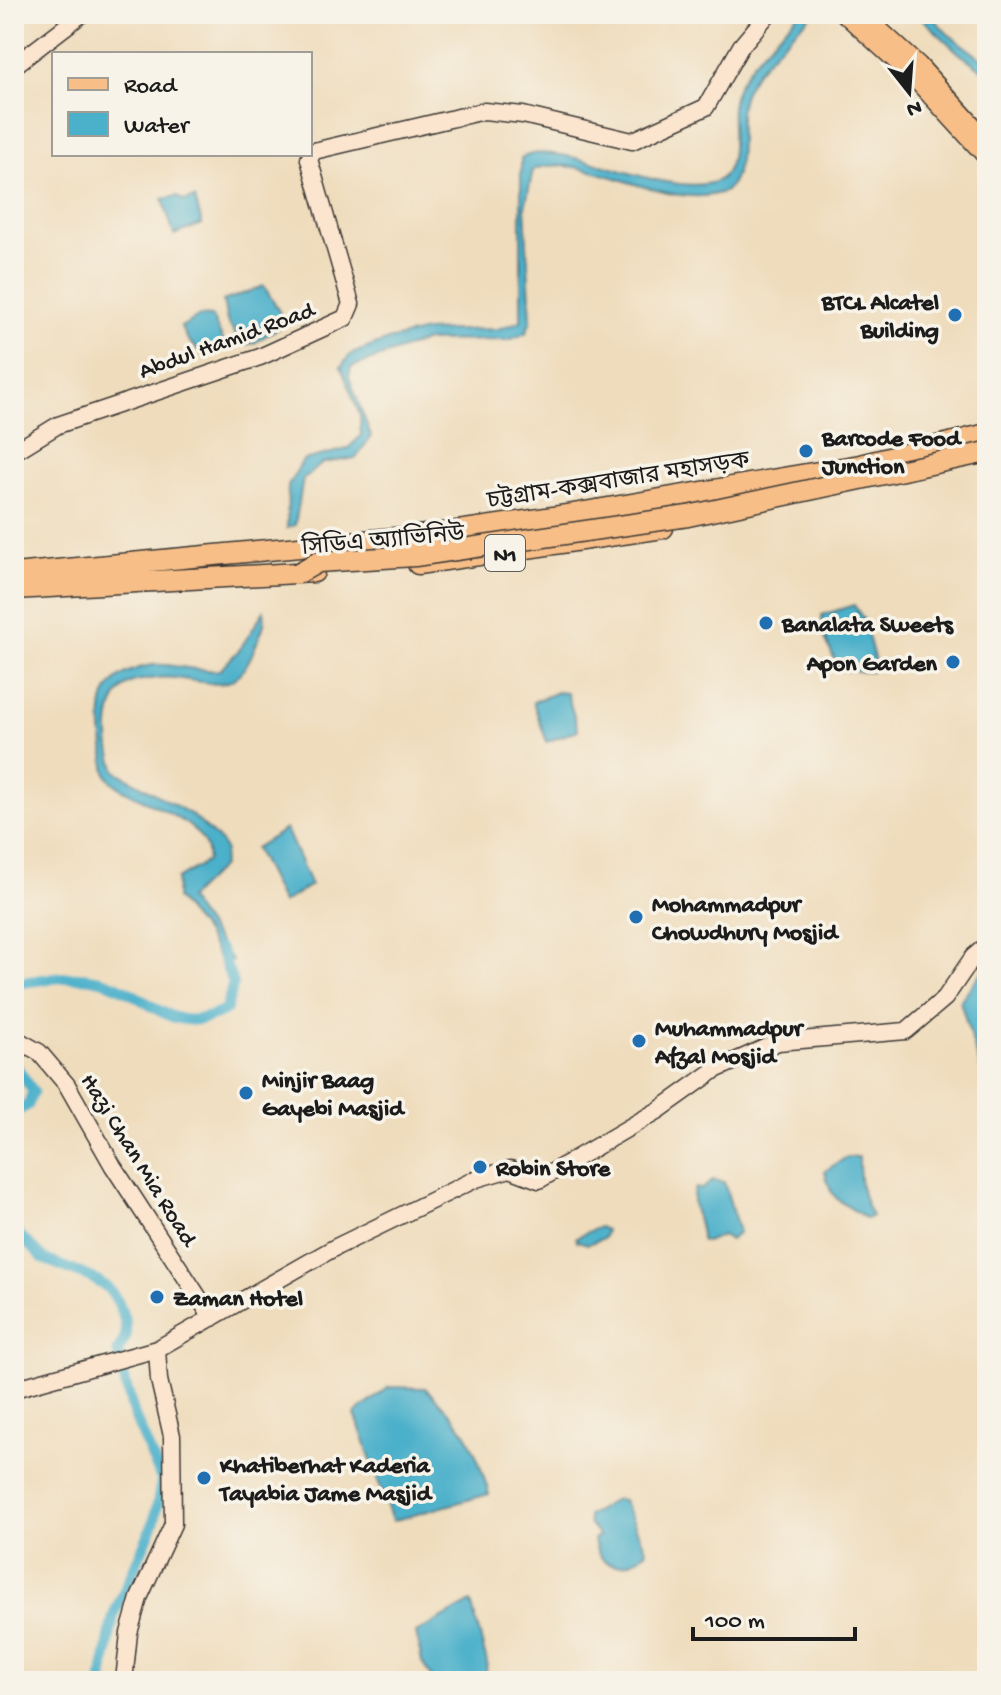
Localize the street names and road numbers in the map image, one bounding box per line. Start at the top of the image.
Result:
street label: Abdul Hamid Road [136,296,321,387]
street label: চট্টগ্রাম-কক্সবাজার মহাসড়ক [484,444,753,518]
street label: সিডিএ অ্যাভিনিউ [299,518,467,564]
road number: N1 [485,535,525,571]
street label: Hazi Chan Mia Road [72,1069,203,1254]

